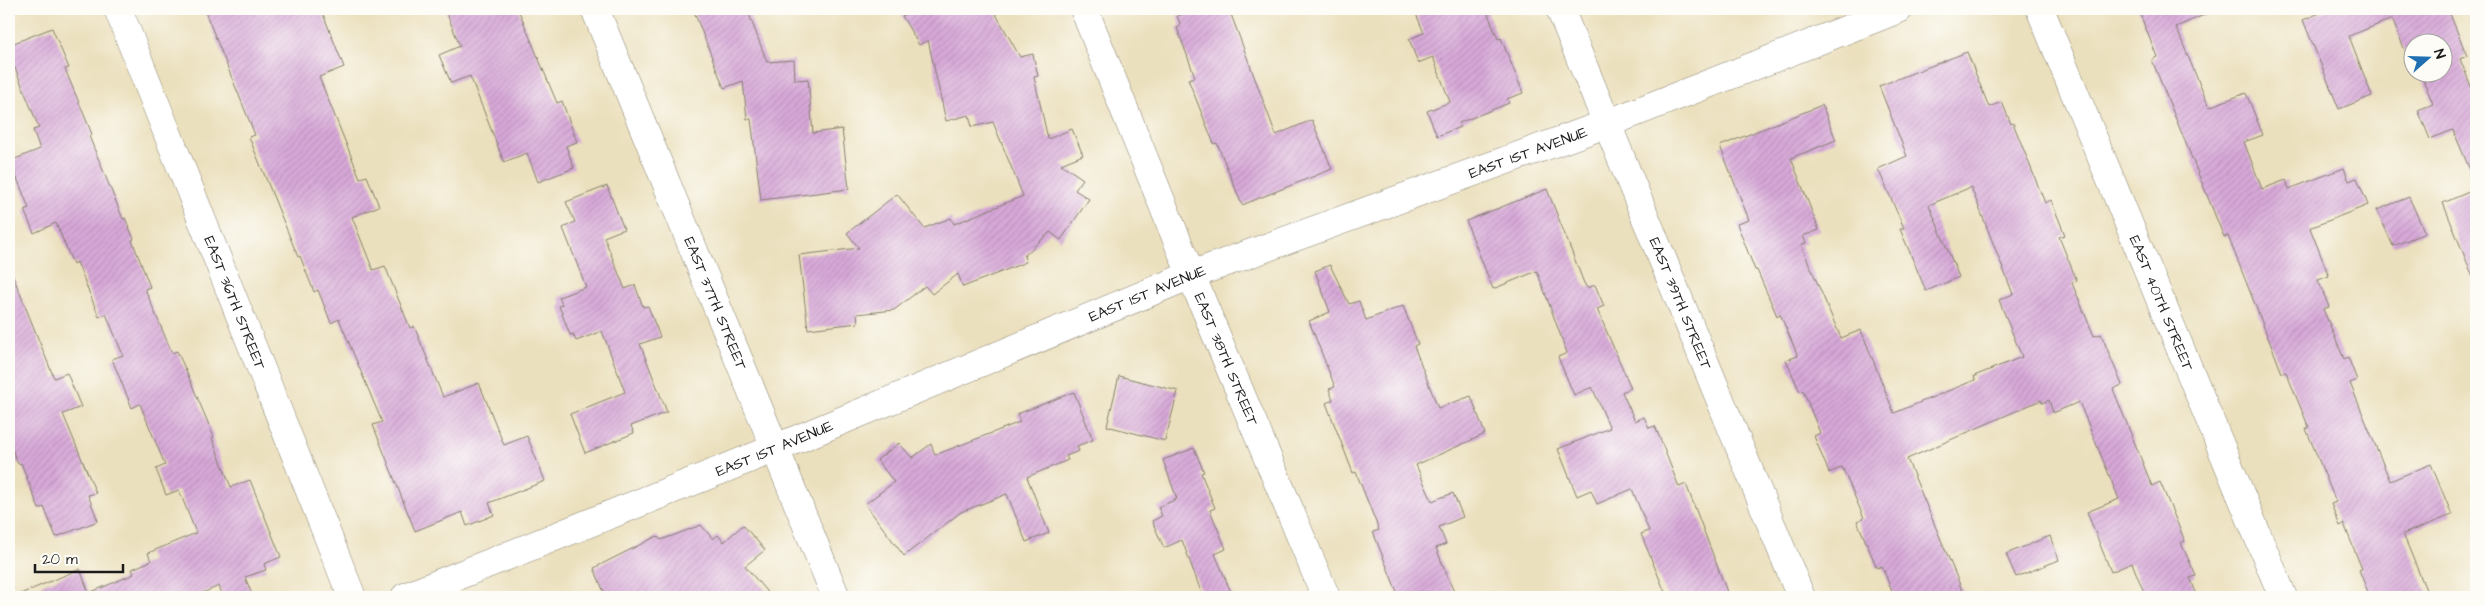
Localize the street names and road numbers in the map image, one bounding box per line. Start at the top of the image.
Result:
street label: EAST 1ST AVENUE [1466,122,1591,184]
street label: EAST 40TH STREET [2124,232,2199,374]
street label: EAST 36TH STREET [198,233,271,373]
street label: EAST 37TH STREET [679,234,752,374]
street label: EAST 39TH STREET [1644,234,1717,373]
street label: EAST 1ST AVENUE [1086,260,1209,327]
street label: EAST 38TH STREET [1189,290,1263,430]
street label: EAST 1ST AVENUE [713,415,836,482]

